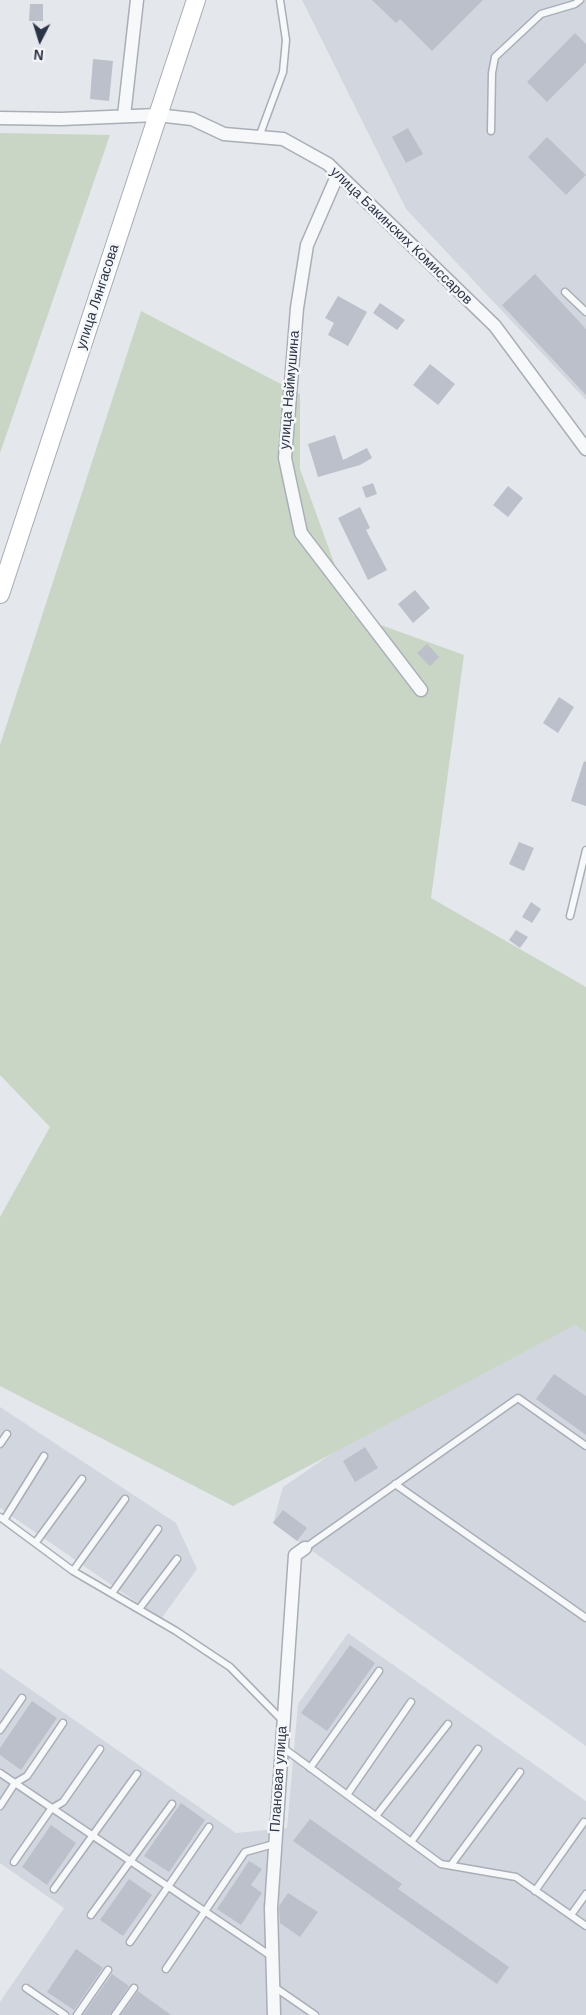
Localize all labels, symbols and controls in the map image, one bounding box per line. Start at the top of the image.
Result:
north arrow [15,15,65,65]
text: N [33,47,44,63]
street label: улица Бакинских Комиссаров [326,164,476,308]
street label: улица Лянгасова [73,242,123,352]
street label: улица Наймушина [276,330,304,450]
street label: Плановая улица [267,1725,291,1833]

